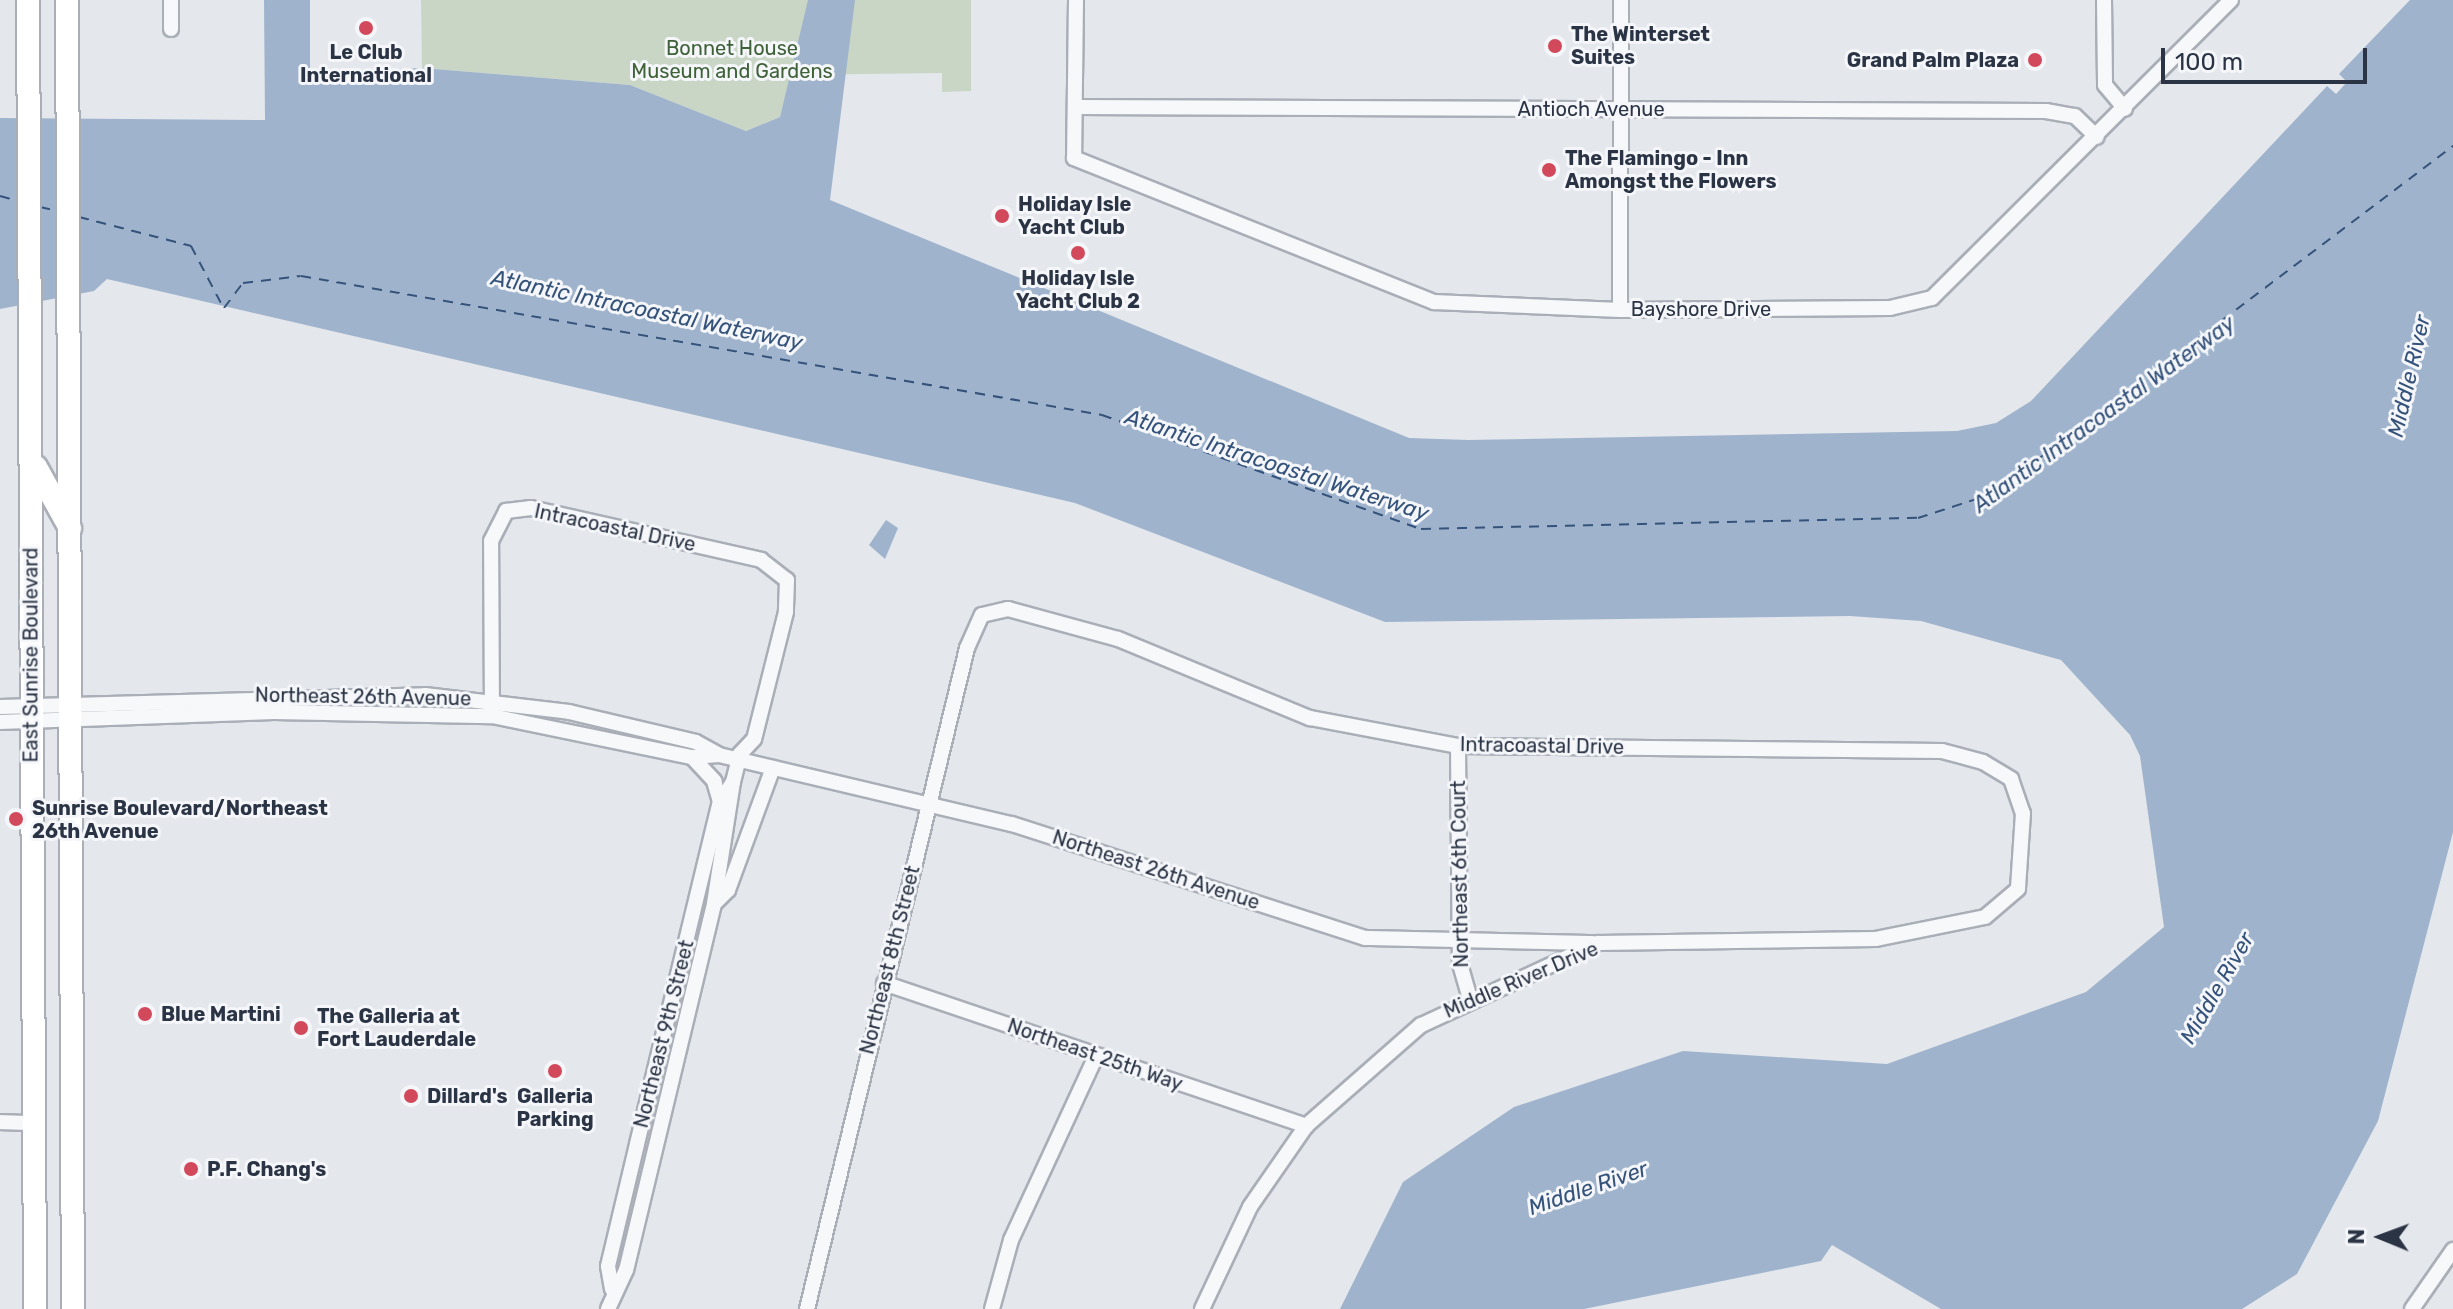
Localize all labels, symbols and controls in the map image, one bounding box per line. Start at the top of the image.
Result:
marker: Le Club International [357,19,375,37]
place label: The Winterset Suites [1571,22,1710,69]
scale bar [2165,32,2371,82]
park label: Bonnet House Museum and Gardens [631,37,833,84]
marker: The Winterset Suites [1546,37,1564,55]
place label: Le Club International [300,40,432,87]
place label: Grand Palm Plaza [1847,48,2019,72]
text: 100 m [2175,48,2243,76]
marker: Grand Palm Plaza [2026,51,2044,69]
street label: Antioch Avenue [1517,97,1665,121]
place label: The Flamingo - Inn Amongst the Flowers [1565,146,1777,193]
marker: The Flamingo - Inn Amongst the Flowers [1540,161,1558,179]
place label: Holiday Isle Yacht Club [1018,192,1132,239]
marker: Holiday Isle Yacht Club [993,207,1011,225]
marker: Holiday Isle Yacht Club 2 [1069,244,1087,262]
water label: Atlantic Intracoastal Waterway [489,264,805,356]
place label: Holiday Isle Yacht Club 2 [1016,266,1140,313]
street label: Bayshore Drive [1631,297,1771,321]
water label: Atlantic Intracoastal Waterway [1968,310,2240,518]
water label: Middle River [2382,312,2436,440]
water label: Atlantic Intracoastal Waterway [1122,403,1432,527]
street label: Intracoastal Drive [532,499,698,557]
street label: East Sunrise Boulevard [19,548,43,762]
street label: Northeast 26th Avenue [254,683,472,711]
street label: Intracoastal Drive [1460,733,1624,759]
street label: Northeast 6th Court [1446,780,1474,968]
place label: Sunrise Boulevard/Northeast 26th Avenue [32,796,328,843]
marker: Sunrise Boulevard/Northeast 26th Avenue [7,810,25,828]
street label: Northeast 26th Avenue [1049,825,1263,915]
street label: Northeast 8th Street [855,863,925,1057]
water label: Middle River [2174,928,2260,1048]
street label: Middle River Drive [1440,937,1602,1023]
street label: Northeast 9th Street [629,938,699,1130]
place label: Blue Martini [161,1002,281,1026]
place label: The Galleria at Fort Lauderdale [317,1004,476,1051]
marker: Blue Martini [136,1005,154,1023]
street label: Northeast 25th Way [1004,1014,1186,1096]
marker: The Galleria at Fort Lauderdale [292,1019,310,1037]
marker: Galleria Parking [546,1062,564,1080]
place label: Dillard's [427,1084,507,1108]
place label: Galleria Parking [516,1084,594,1131]
marker: Dillard's [402,1087,420,1105]
water label: Middle River [1525,1155,1651,1221]
place label: P.F. Chang's [207,1157,326,1181]
marker: P.F. Chang's [182,1160,200,1178]
north arrow [2341,1197,2421,1277]
text: N [2343,1228,2370,1245]

